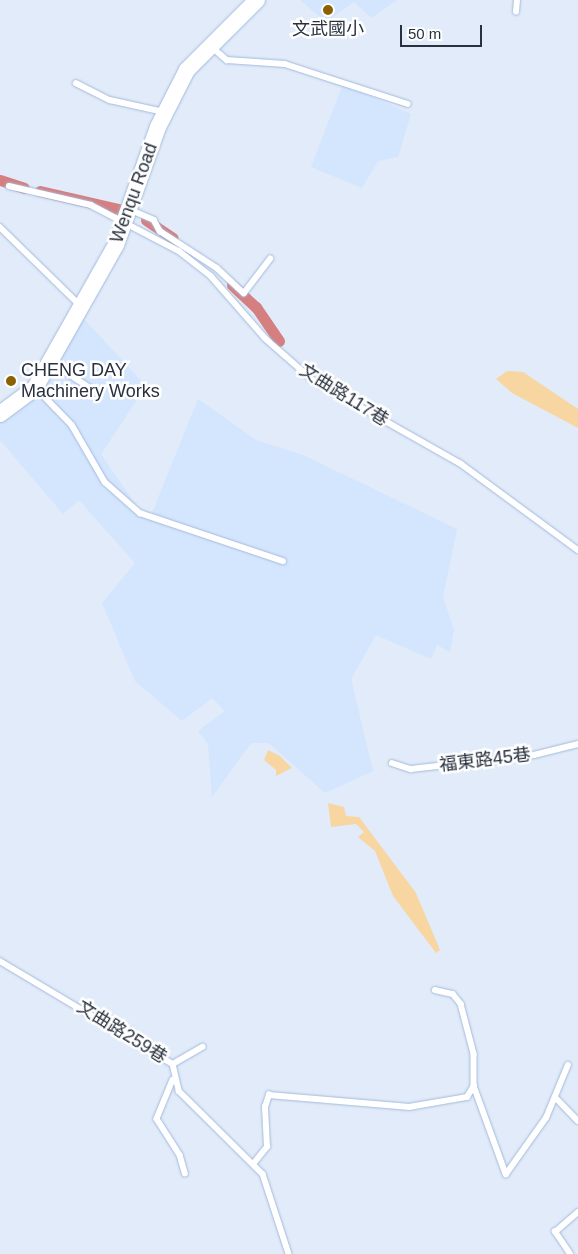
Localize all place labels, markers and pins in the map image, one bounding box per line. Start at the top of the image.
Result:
marker: 文武國小 [322,4,334,16]
place label: 文武國小 [292,18,364,40]
place label: CHENG DAY Machinery Works [21,360,160,402]
marker: CHENG DAY Machinery Works [5,375,17,387]

